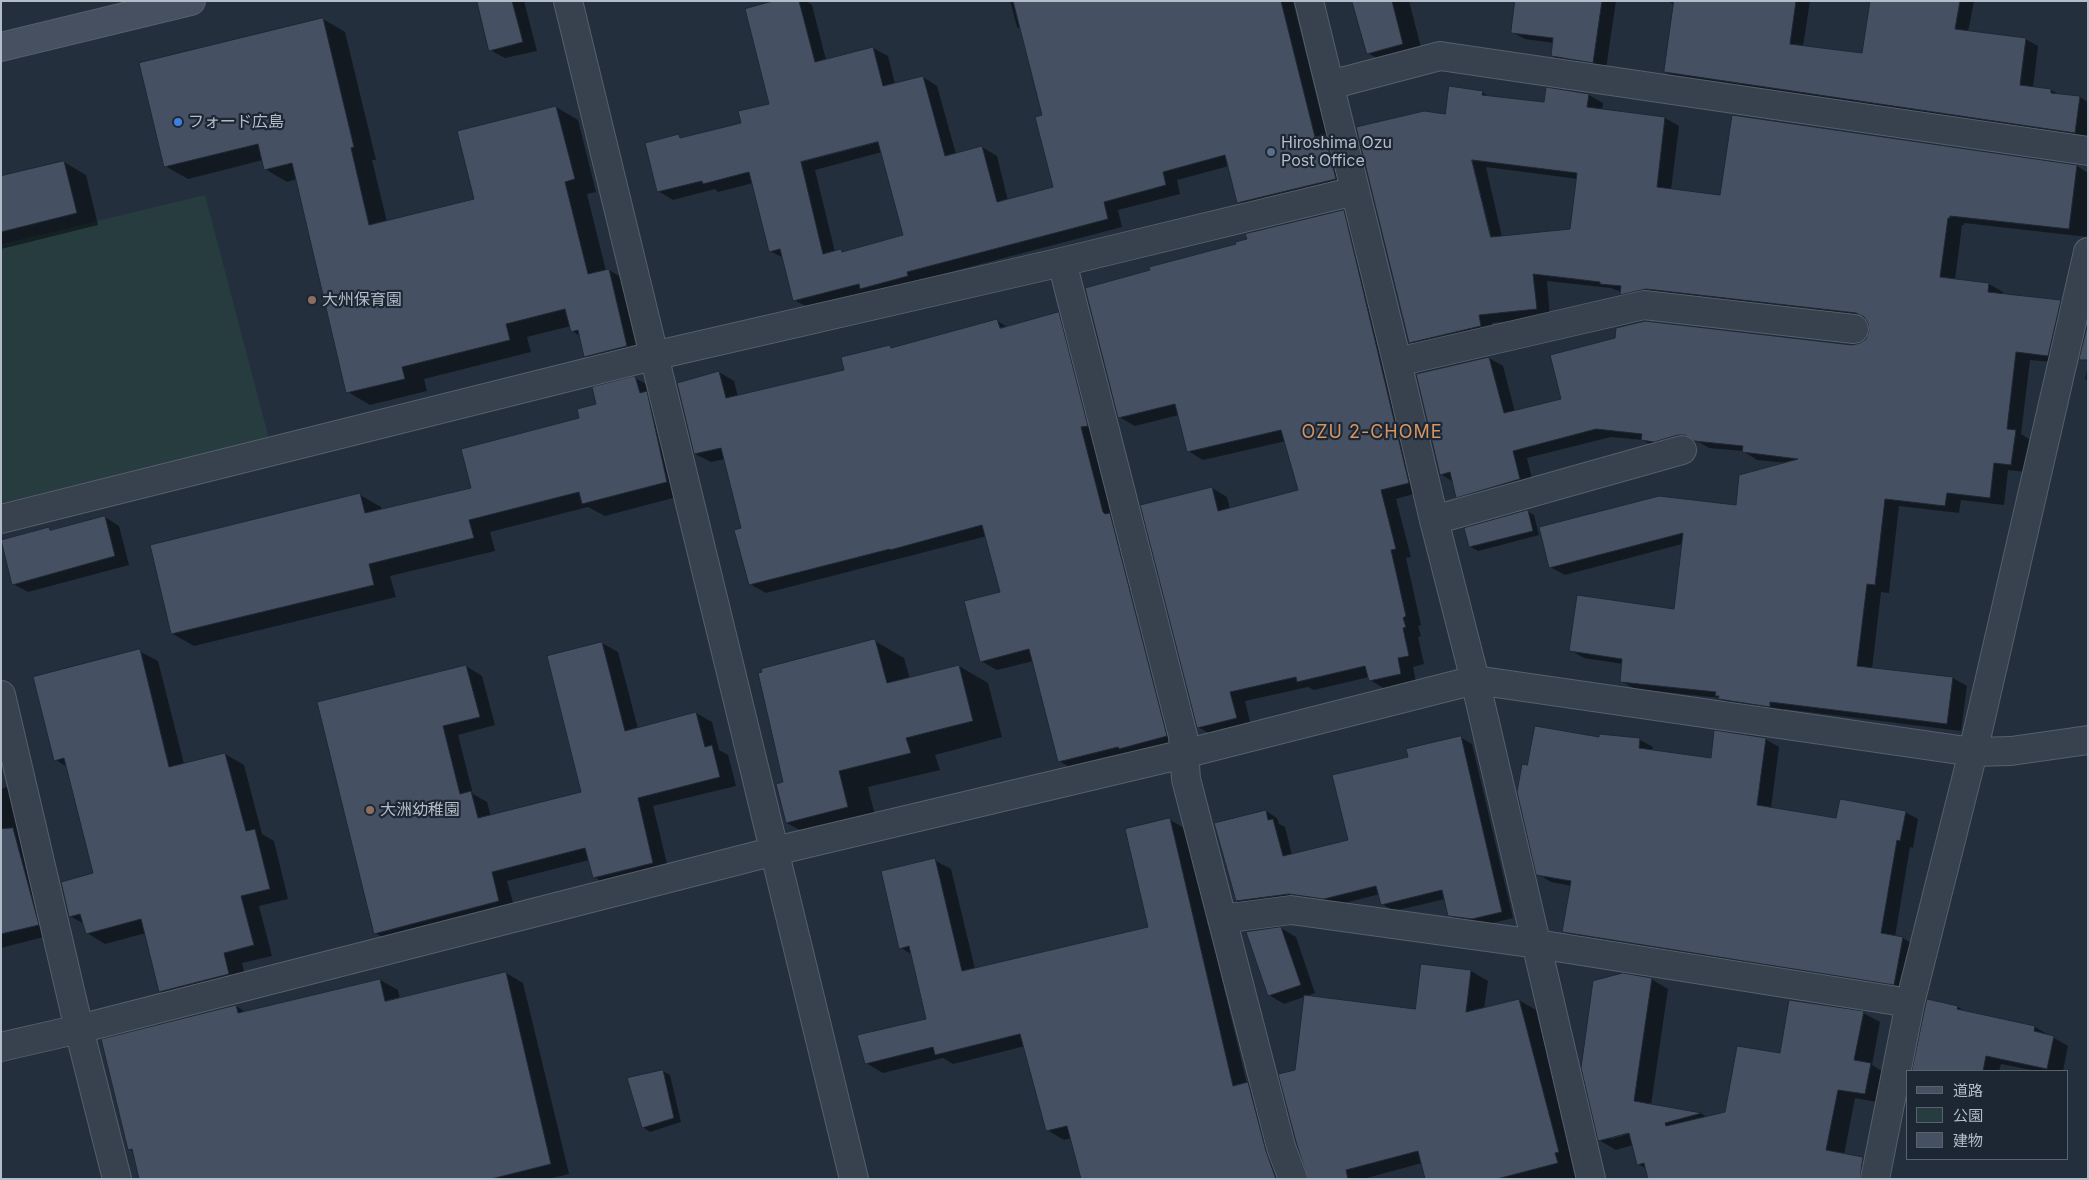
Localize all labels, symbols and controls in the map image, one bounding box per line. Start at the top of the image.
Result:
place label: フォード広島 [188,112,284,132]
marker: フォード広島 [172,116,184,128]
place label: Hiroshima Ozu Post Office [1281,133,1392,171]
marker: Hiroshima Ozu Post Office [1265,146,1277,158]
place label: 大州保育園 [322,290,402,310]
marker: 大州保育園 [306,294,318,306]
district label: OZU 2-CHOME [1300,422,1444,444]
place label: 大洲幼稚園 [380,800,460,820]
marker: 大洲幼稚園 [364,804,376,816]
legend [1906,1070,2069,1160]
text: 道路 [1953,1081,1983,1100]
text: 公園 [1953,1106,1983,1125]
text: 建物 [1953,1131,1983,1150]

